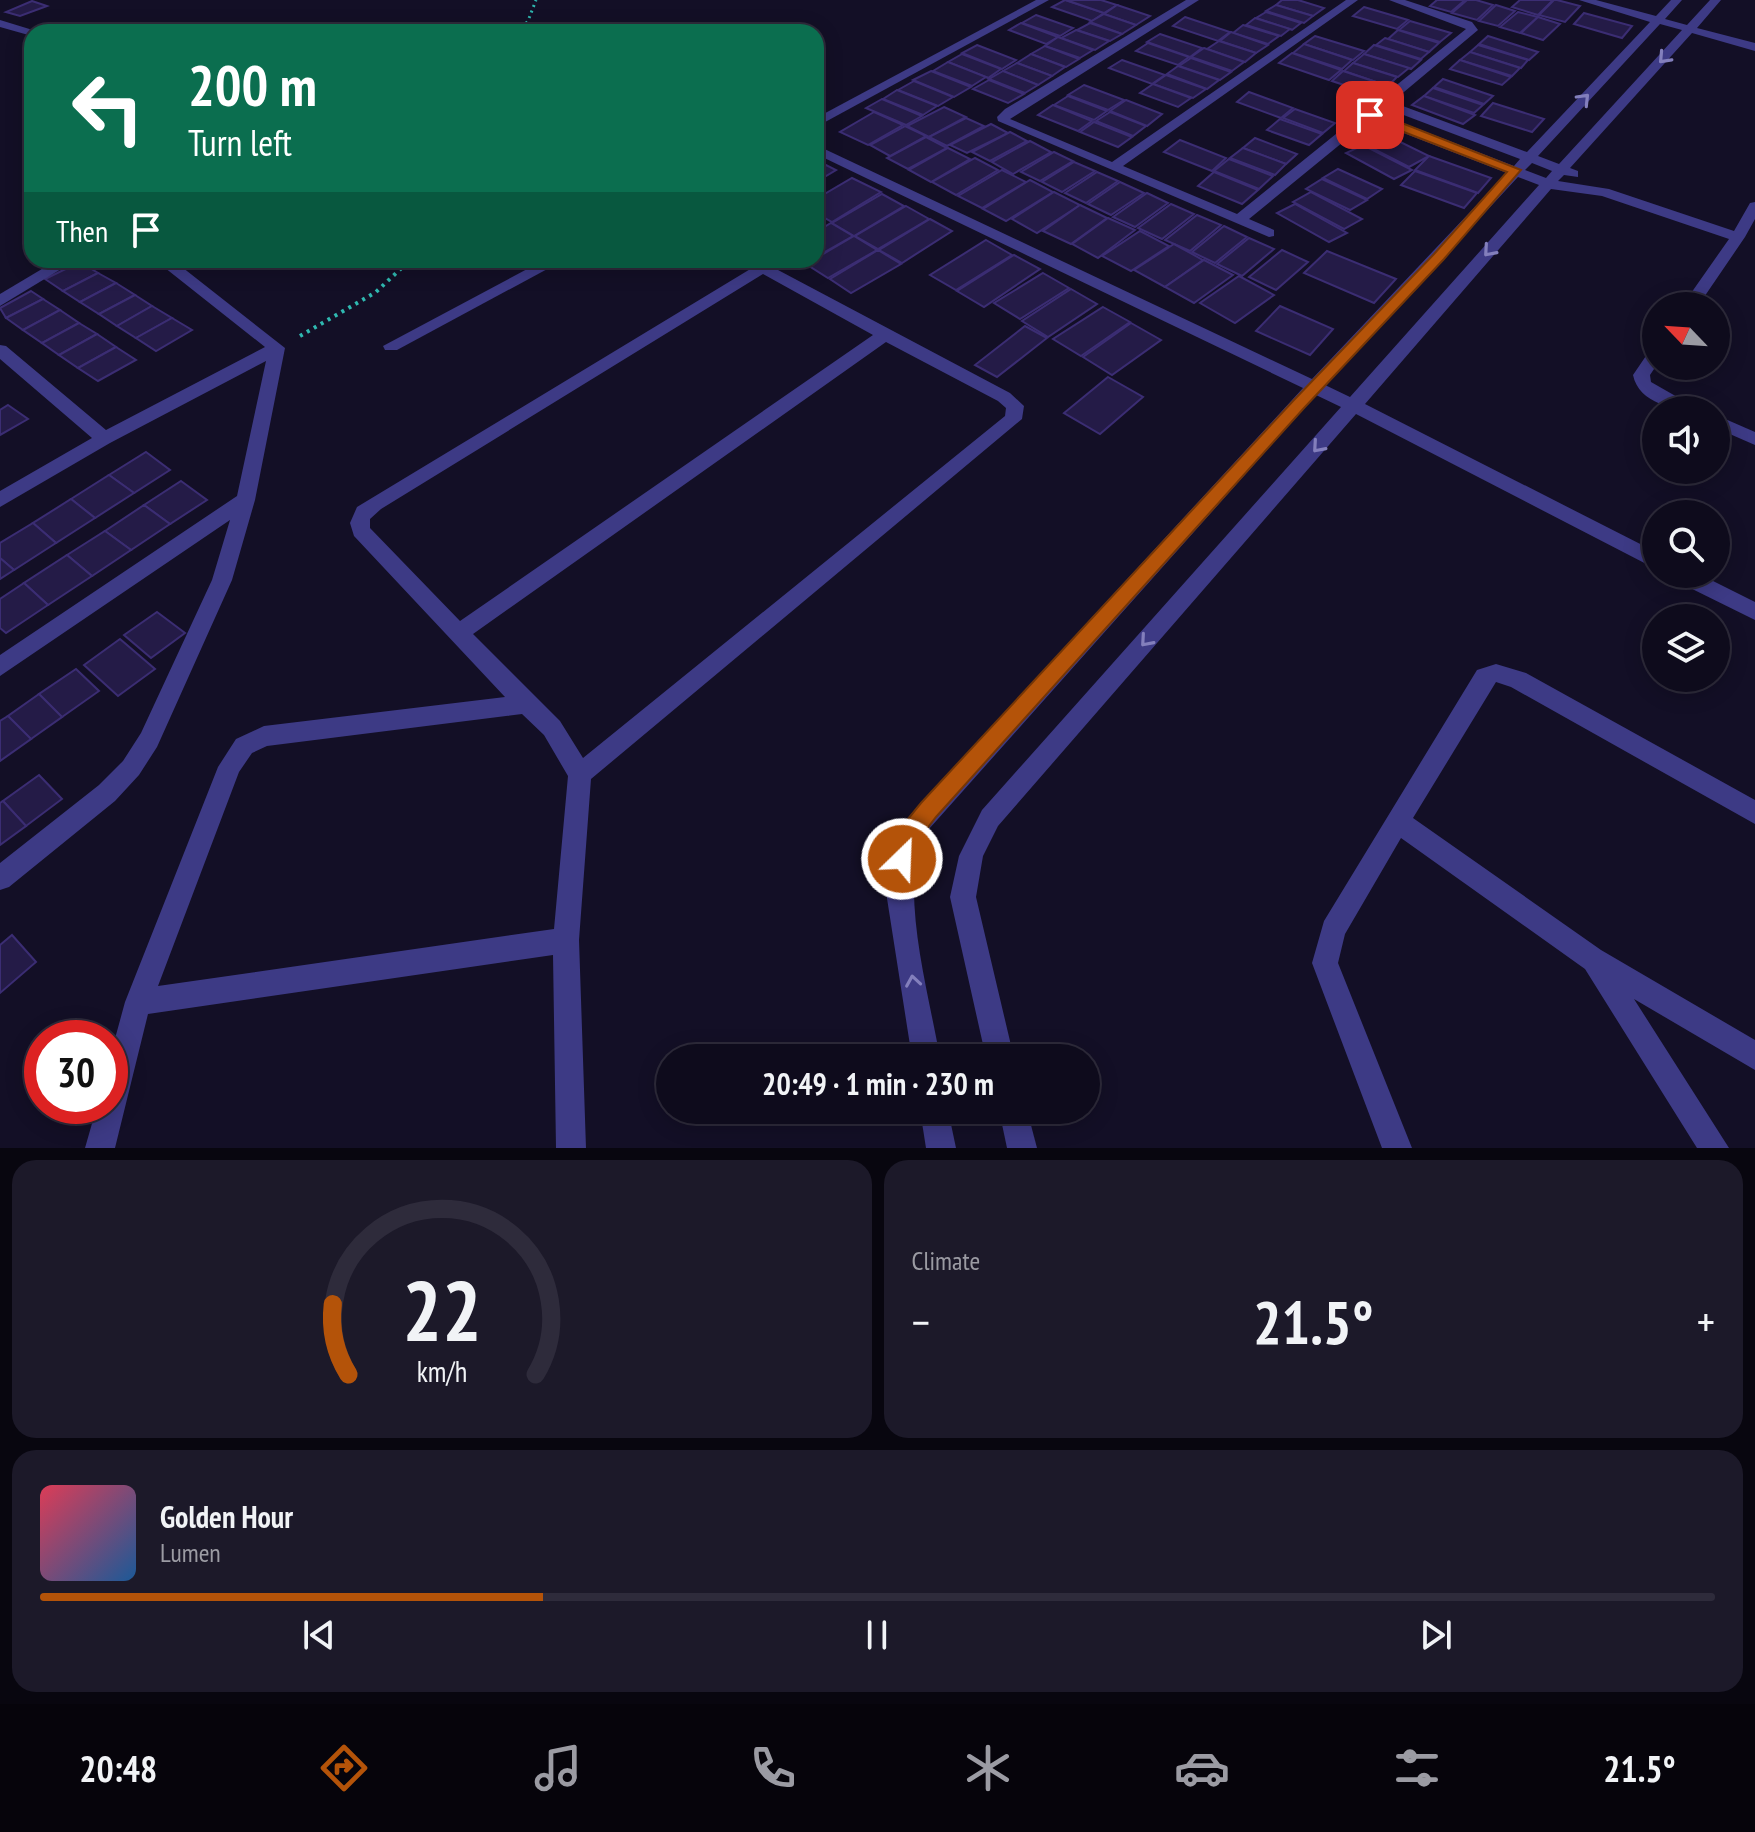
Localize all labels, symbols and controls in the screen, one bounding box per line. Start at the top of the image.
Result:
text: 200 m [188,49,317,121]
one-way arrow [1660,49,1674,64]
icon: left [56,56,160,160]
pin [1336,81,1404,149]
icon: arrive [1348,93,1392,137]
one-way arrow [1575,94,1589,108]
text: Turn left [188,119,292,166]
icon: arrive [124,208,168,252]
text: Then [56,211,108,250]
one-way arrow [1485,241,1499,256]
north arrow [1642,292,1730,380]
map controls [1642,292,1730,692]
button: sound [1642,396,1730,484]
one-way arrow [1314,437,1328,452]
button: search [1642,500,1730,588]
button: layers [1642,604,1730,692]
one-way arrow [1142,632,1156,647]
position arrow [860,817,944,901]
one-way arrow [906,974,923,988]
speed limit sign: 30 [24,1020,128,1124]
text: 20:49 · 1 min · 230 m [762,1064,994,1103]
text: Climate [912,1244,980,1277]
text: 22 [402,1256,482,1364]
text: 21.5° [1253,1283,1374,1361]
text: − [912,1293,930,1350]
text: + [1697,1293,1715,1350]
text: km/h [416,1353,467,1390]
text: Golden Hour [160,1497,293,1536]
text: Lumen [160,1536,221,1569]
icon: previous [297,1613,341,1657]
icon: pause [855,1613,899,1657]
icon: next [1414,1613,1458,1657]
icon: directions [316,1740,372,1796]
icon: music [530,1740,586,1796]
icon: phone [745,1740,801,1796]
icon: climate [960,1740,1016,1796]
icon: car [1174,1740,1230,1796]
icon: filters [1389,1740,1445,1796]
text: 20:48 [79,1745,157,1792]
text: 21.5° [1603,1745,1676,1792]

